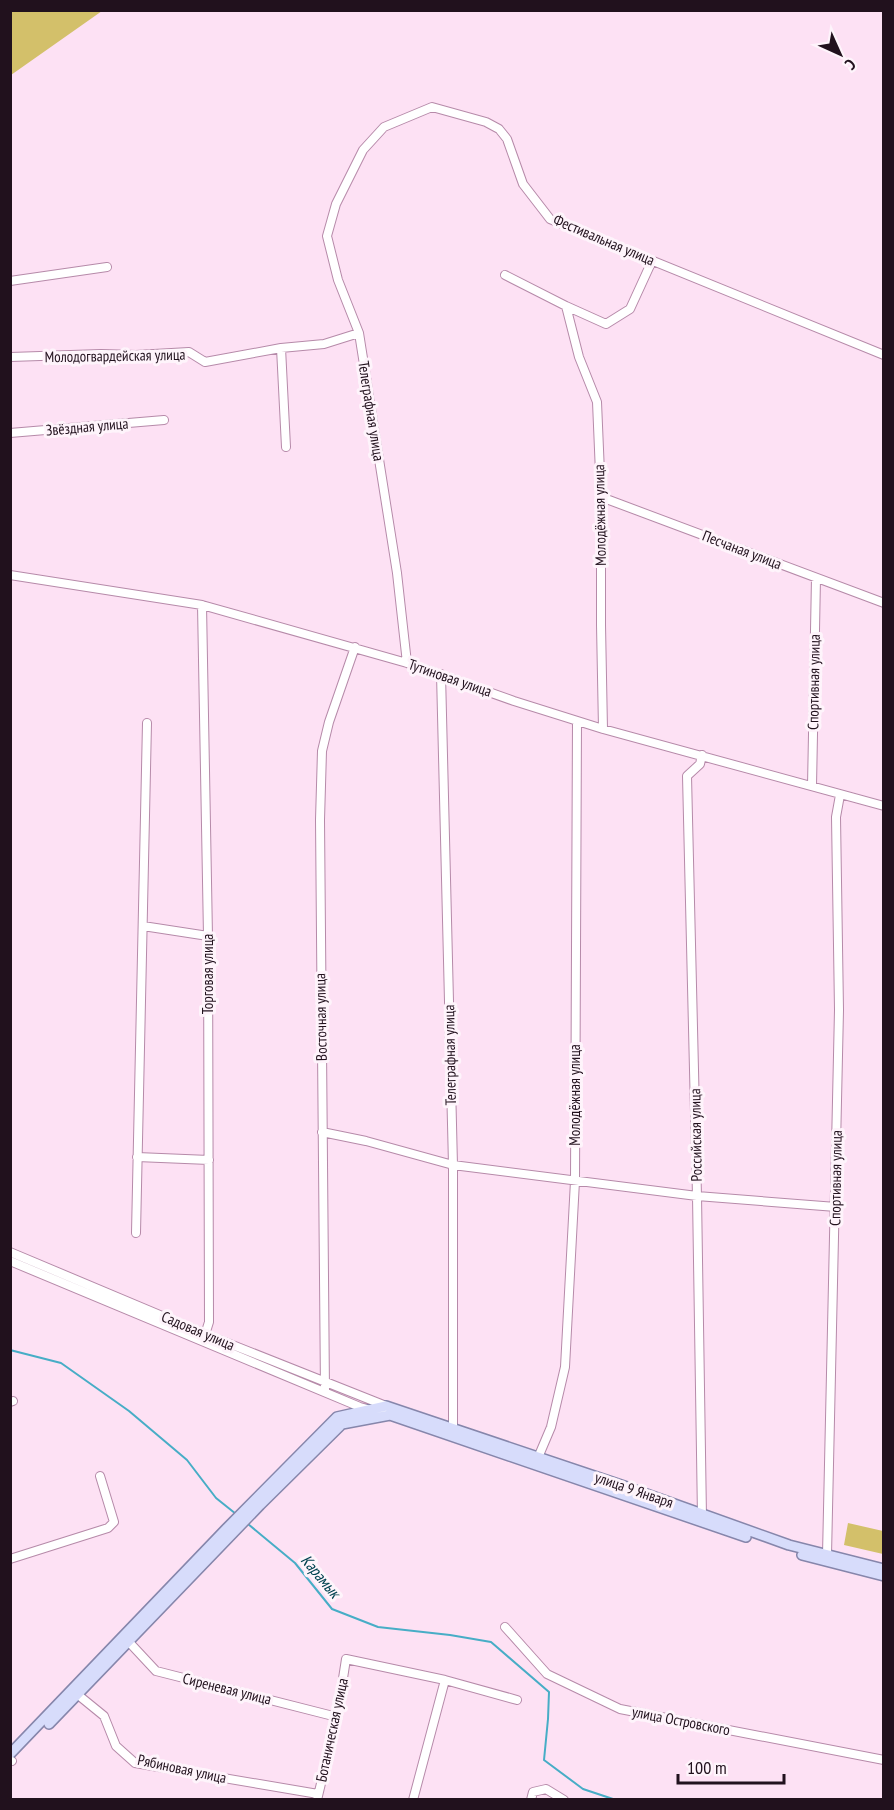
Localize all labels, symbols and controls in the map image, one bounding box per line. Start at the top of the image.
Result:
north arrow [810,24,870,84]
text: С [840,55,860,75]
street label: Фестивальная улица [551,210,658,269]
street label: Молодогвардейская улица [44,345,186,366]
street label: Телеграфная улица [354,360,389,462]
street label: Звёздная улица [45,413,129,440]
street label: Молодёжная улица [589,464,610,566]
street label: Песчаная улица [700,526,785,573]
street label: Спортивная улица [803,634,824,730]
street label: Тутиновая улица [406,654,494,701]
street label: Торговая улица [198,934,217,1014]
street label: Восточная улица [310,973,331,1061]
street label: Телеграфная улица [439,1004,460,1106]
street label: Молодёжная улица [565,1044,584,1146]
street label: Российская улица [685,1088,706,1182]
street label: Спортивная улица [825,1130,846,1226]
street label: Садовая улица [159,1307,238,1354]
street label: улица 9 Января [592,1467,676,1512]
water label: Карамык [297,1550,346,1603]
street label: Сиреневая улица [181,1668,273,1709]
street label: Ботаническая улица [311,1676,352,1784]
street label: улица Островского [630,1702,732,1739]
scale bar [678,1747,784,1785]
street label: Рябиновая улица [136,1750,228,1787]
text: 100 m [687,1756,727,1779]

